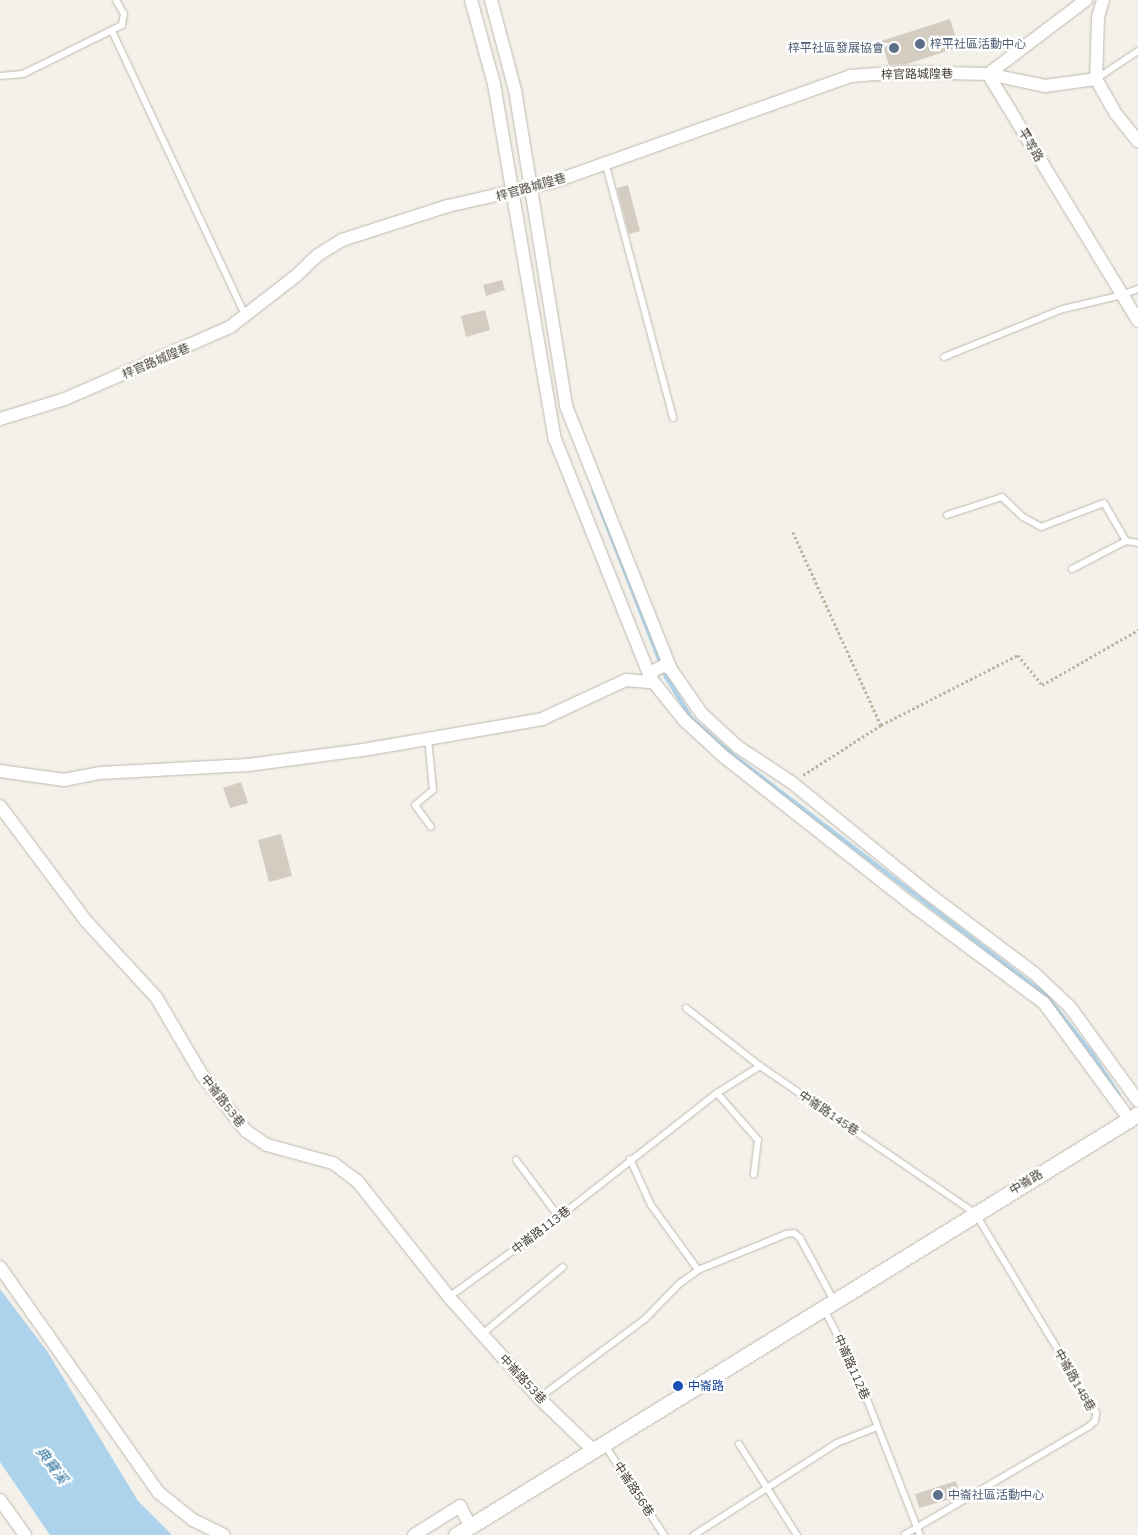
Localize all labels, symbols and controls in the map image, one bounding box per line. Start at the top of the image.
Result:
place label: 梓平社區活動中心 [930,37,1026,51]
marker: 梓平社區活動中心 [914,38,926,50]
place label: 梓平社區發展協會 [788,41,884,55]
marker: 梓平社區發展協會 [888,42,900,54]
street label: 梓官路城隍巷 [881,66,953,82]
street label: 平等路 [1016,126,1046,164]
street label: 梓官路城隍巷 [494,170,568,204]
street label: 梓官路城隍巷 [120,340,192,382]
street label: 中崙路53巷 [198,1072,248,1130]
street label: 中崙路145巷 [796,1088,862,1138]
street label: 中崙路 [1007,1167,1045,1197]
street label: 中崙路113巷 [509,1203,573,1257]
street label: 中崙路112巷 [831,1332,873,1402]
street label: 中崙路148巷 [1051,1346,1099,1414]
street label: 中崙路53巷 [496,1351,550,1407]
place label: 中崙路 [688,1379,724,1393]
marker: 中崙路 [672,1380,684,1392]
water label: 典寶溪 [33,1443,71,1487]
street label: 中崙路56巷 [611,1459,657,1519]
place label: 中崙社區活動中心 [948,1488,1044,1502]
marker: 中崙社區活動中心 [932,1489,944,1501]

